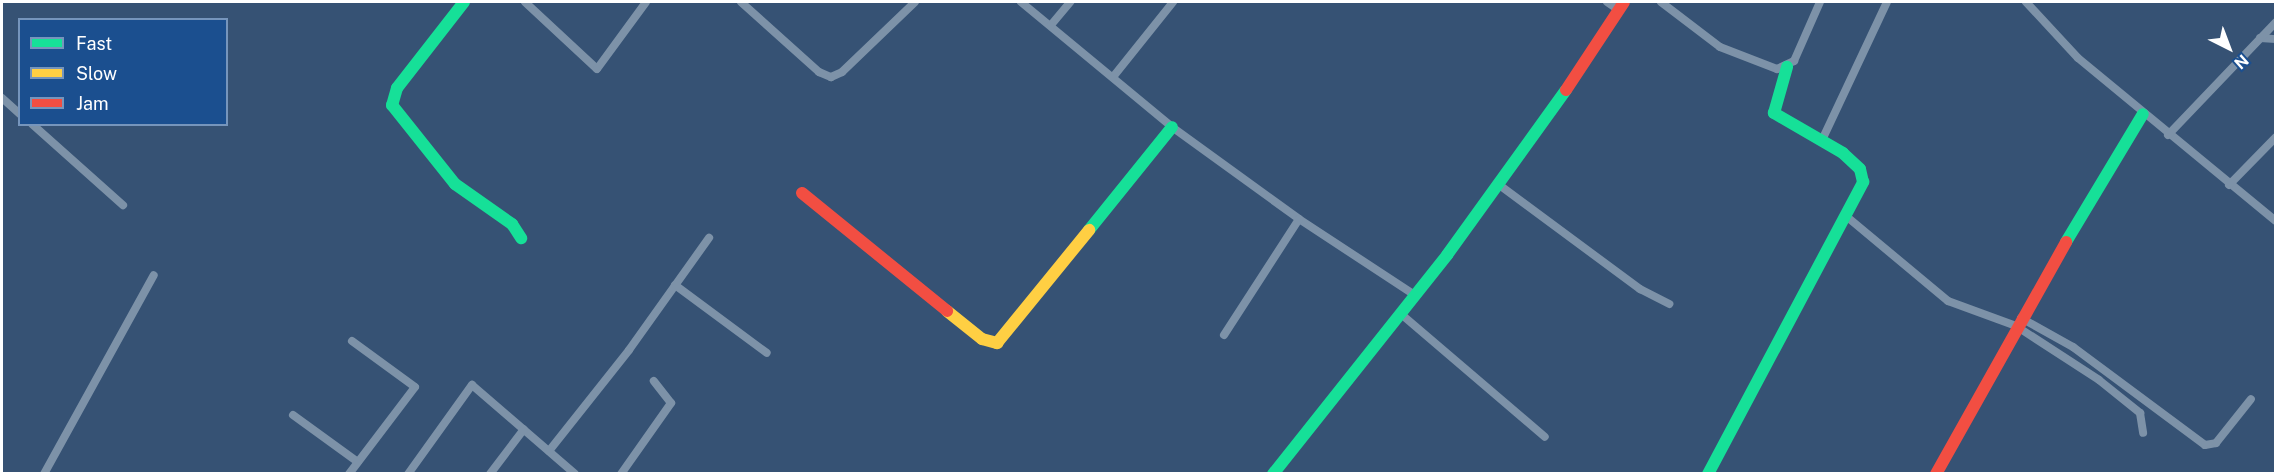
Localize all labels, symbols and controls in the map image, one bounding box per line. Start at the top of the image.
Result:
legend [18,18,228,126]
north arrow [2199,18,2259,78]
text: Fast [76,33,112,54]
text: N [2230,50,2252,73]
text: Slow [76,63,117,84]
text: Jam [76,93,109,114]

